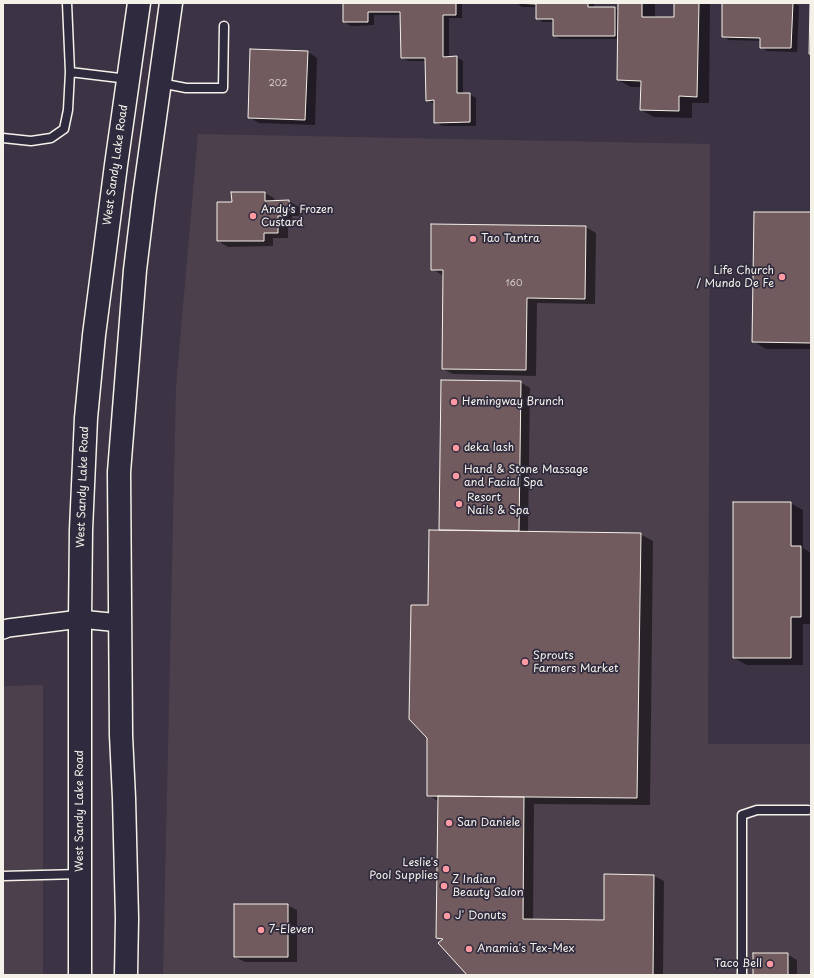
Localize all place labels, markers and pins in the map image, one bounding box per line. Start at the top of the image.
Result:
place label: Andy's Frozen Custard [261,203,333,229]
marker: Andy's Frozen Custard [248,211,258,221]
place label: Tao Tantra [481,232,540,246]
marker: Tao Tantra [468,234,478,244]
place label: Life Church / Mundo De Fe [697,264,774,290]
marker: Life Church / Mundo De Fe [777,272,787,282]
place label: Hemingway Brunch [462,395,564,409]
marker: Hemingway Brunch [449,397,459,407]
place label: deka lash [464,441,514,455]
marker: deka lash [451,443,461,453]
place label: Hand & Stone Massage and Facial Spa [464,463,588,489]
marker: Hand & Stone Massage and Facial Spa [451,471,461,481]
place label: Resort Nails & Spa [467,491,529,517]
marker: Resort Nails & Spa [454,499,464,509]
place label: Sprouts Farmers Market [533,649,619,675]
marker: Sprouts Farmers Market [520,657,530,667]
place label: San Daniele [457,816,520,830]
marker: San Daniele [444,818,454,828]
place label: Leslie's Pool Supplies [369,856,438,882]
marker: Leslie's Pool Supplies [441,864,451,874]
place label: Z Indian Beauty Salon [452,873,524,899]
marker: Z Indian Beauty Salon [439,881,449,891]
place label: J' Donuts [455,909,506,923]
marker: J' Donuts [442,911,452,921]
place label: 7-Eleven [269,923,314,937]
marker: 7-Eleven [256,925,266,935]
place label: Anamia's Tex-Mex [477,942,574,956]
marker: Anamia's Tex-Mex [464,944,474,954]
place label: Taco Bell [714,957,762,971]
marker: Taco Bell [765,959,775,969]

